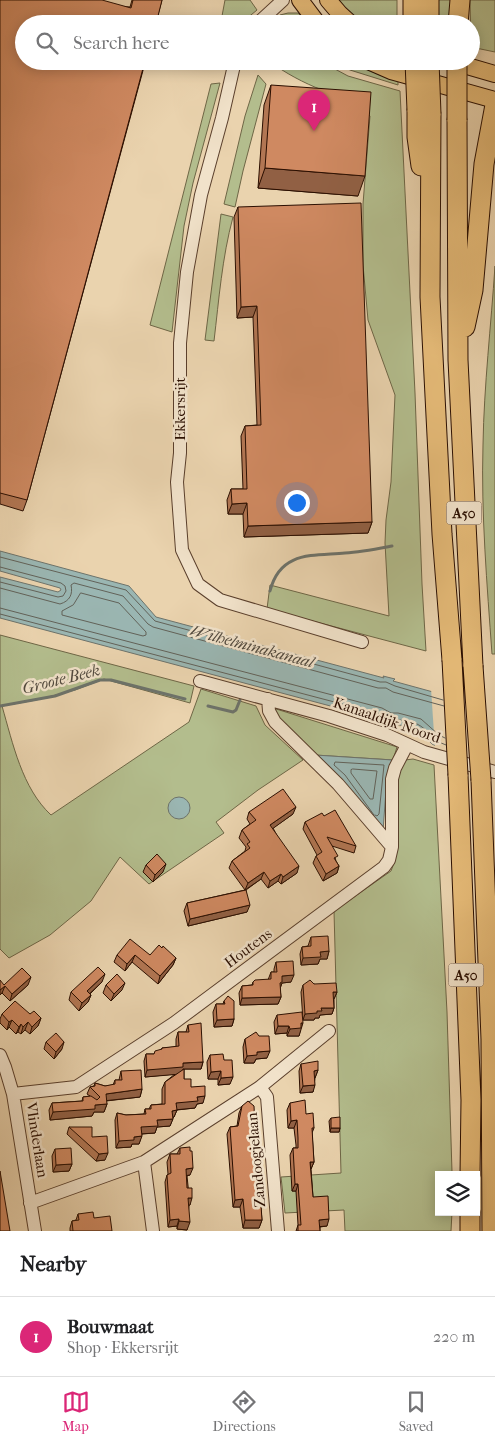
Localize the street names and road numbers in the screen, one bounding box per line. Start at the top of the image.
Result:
street label: Ekkersrijt [171,377,189,441]
road number: A50 [446,502,482,524]
street label: Kanaaldijk Noord [331,693,444,747]
street label: Houtens [221,924,276,972]
road number: A50 [448,964,484,986]
street label: Vlinderlaan [22,1100,52,1179]
street label: Zandoogjelaan [243,1111,269,1208]

